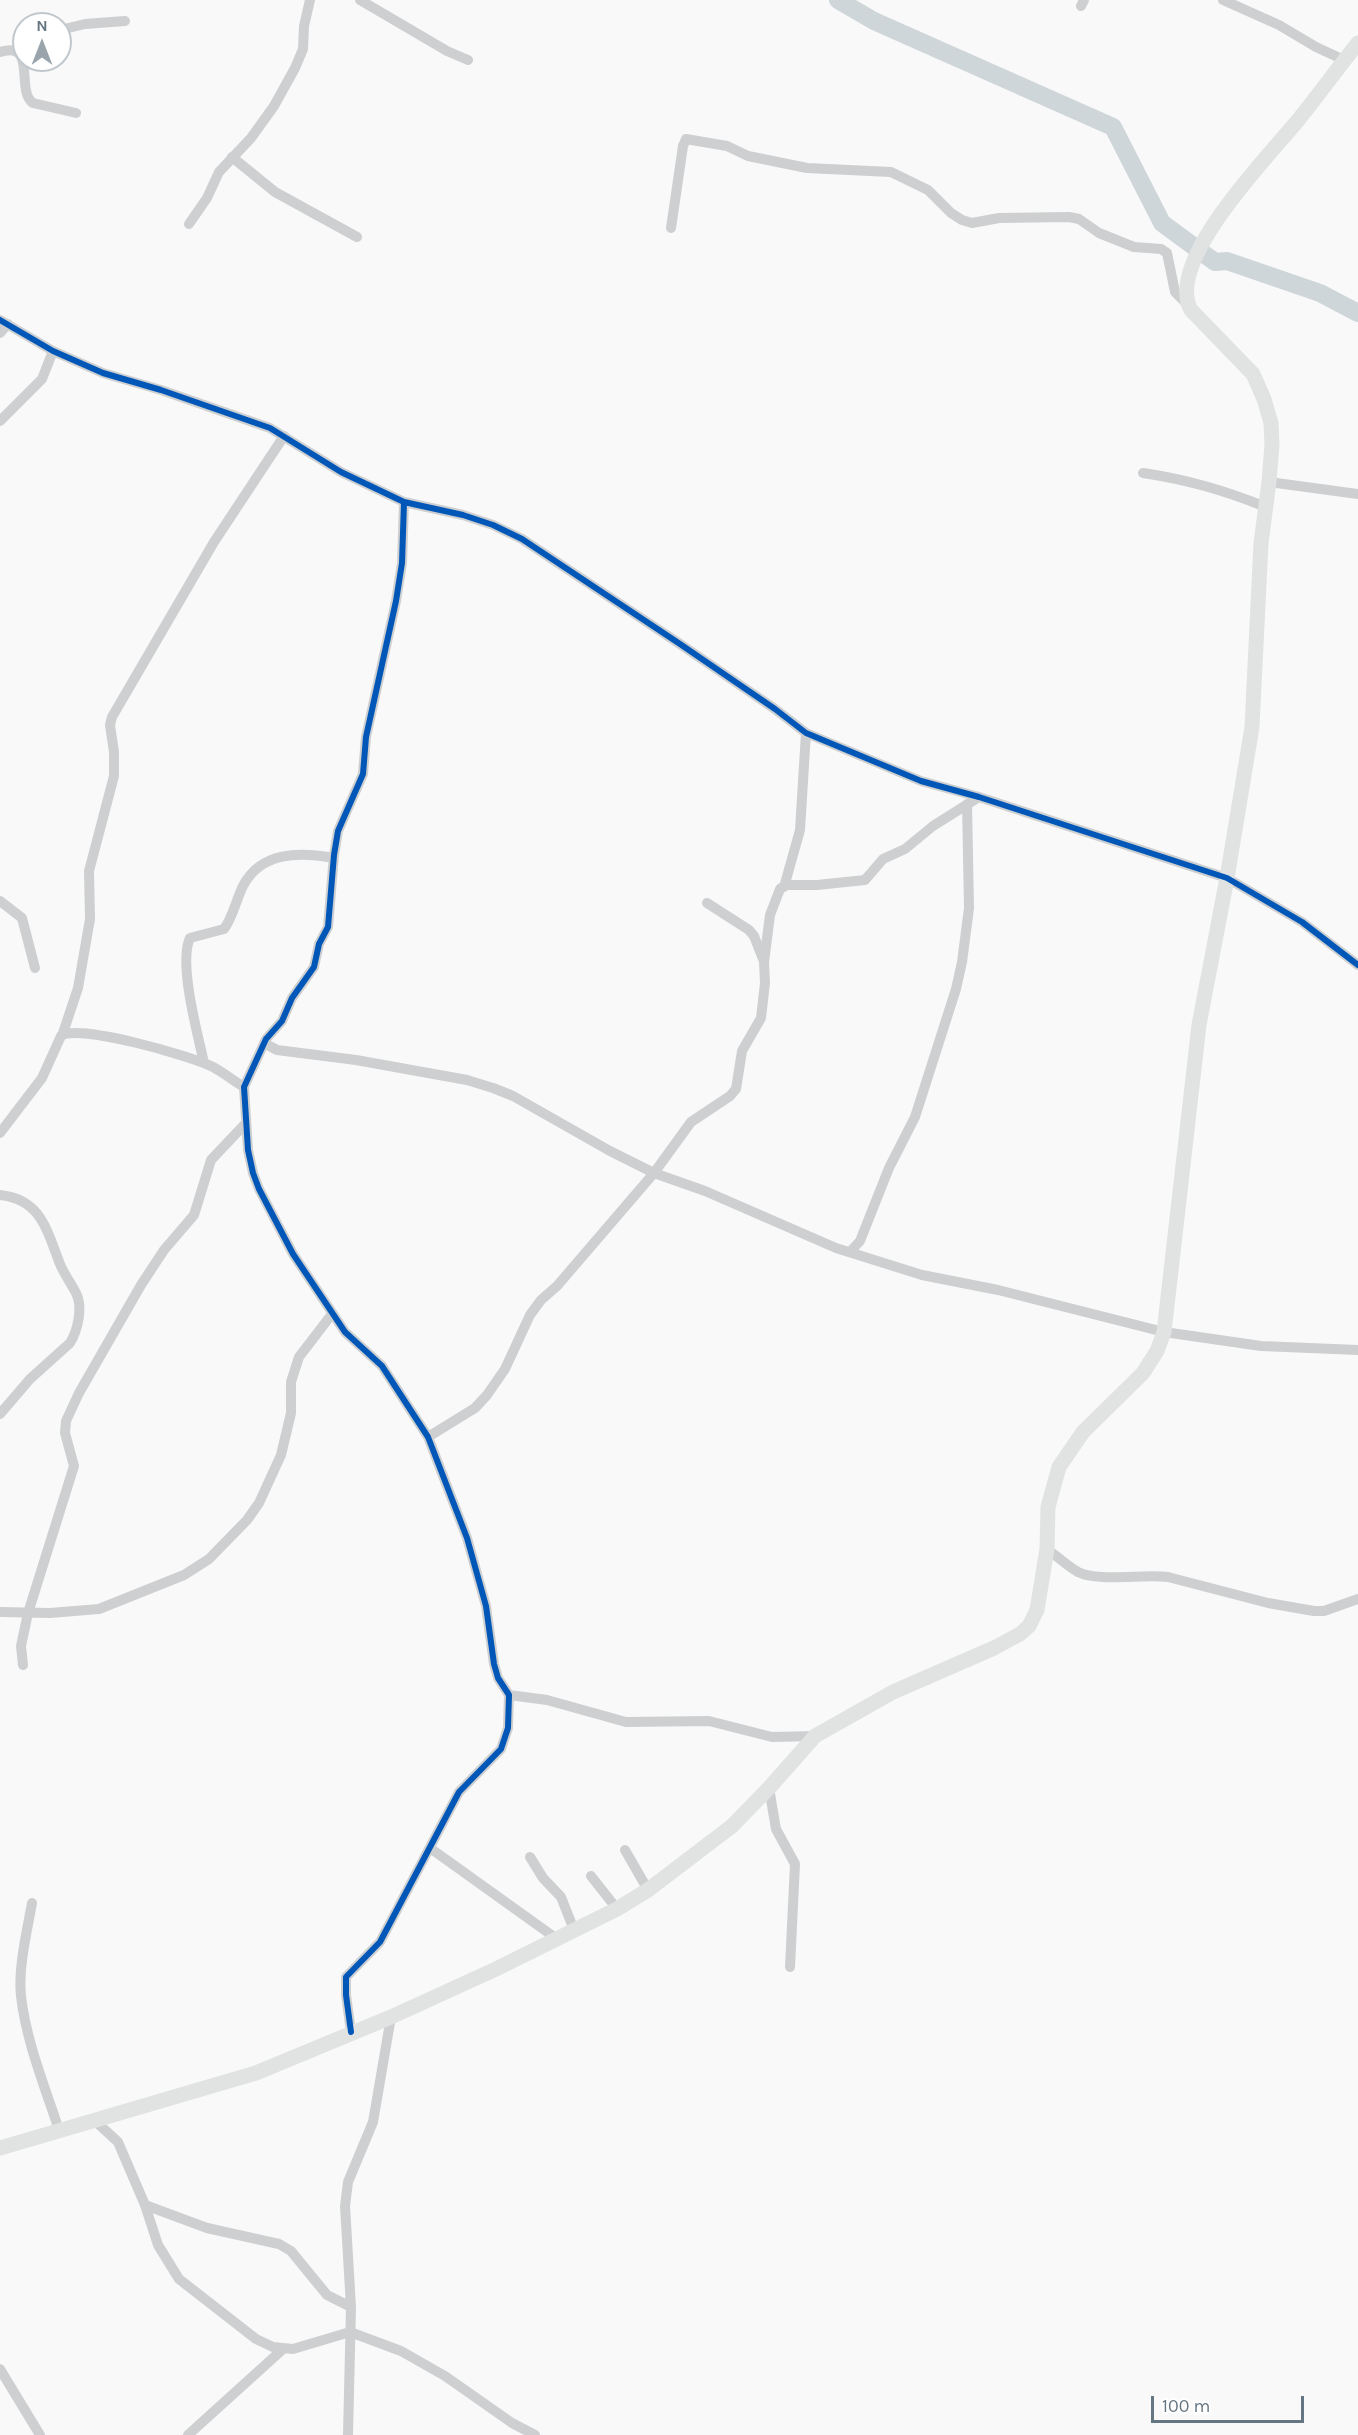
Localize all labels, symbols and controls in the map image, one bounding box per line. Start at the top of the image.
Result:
north arrow [12,12,72,72]
text: N [36,16,48,35]
scale bar [1154,2384,1307,2422]
text: 100 m [1162,2395,1210,2417]

